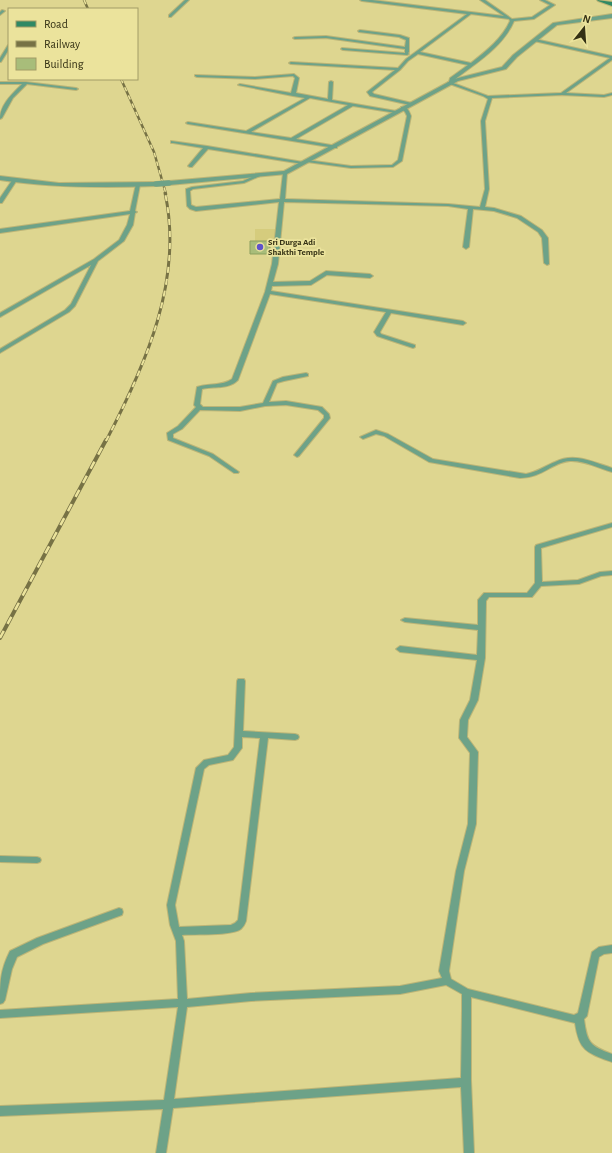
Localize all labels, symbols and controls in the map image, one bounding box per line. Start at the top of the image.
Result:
legend [8,8,138,80]
north arrow [564,8,604,48]
text: N [582,13,592,25]
text: Road [44,18,68,30]
text: Railway [44,38,80,51]
text: Building [44,58,84,70]
place label: Sri Durga Adi Shakthi Temple [268,238,324,257]
marker: Sri Durga Adi Shakthi Temple [255,242,265,252]

